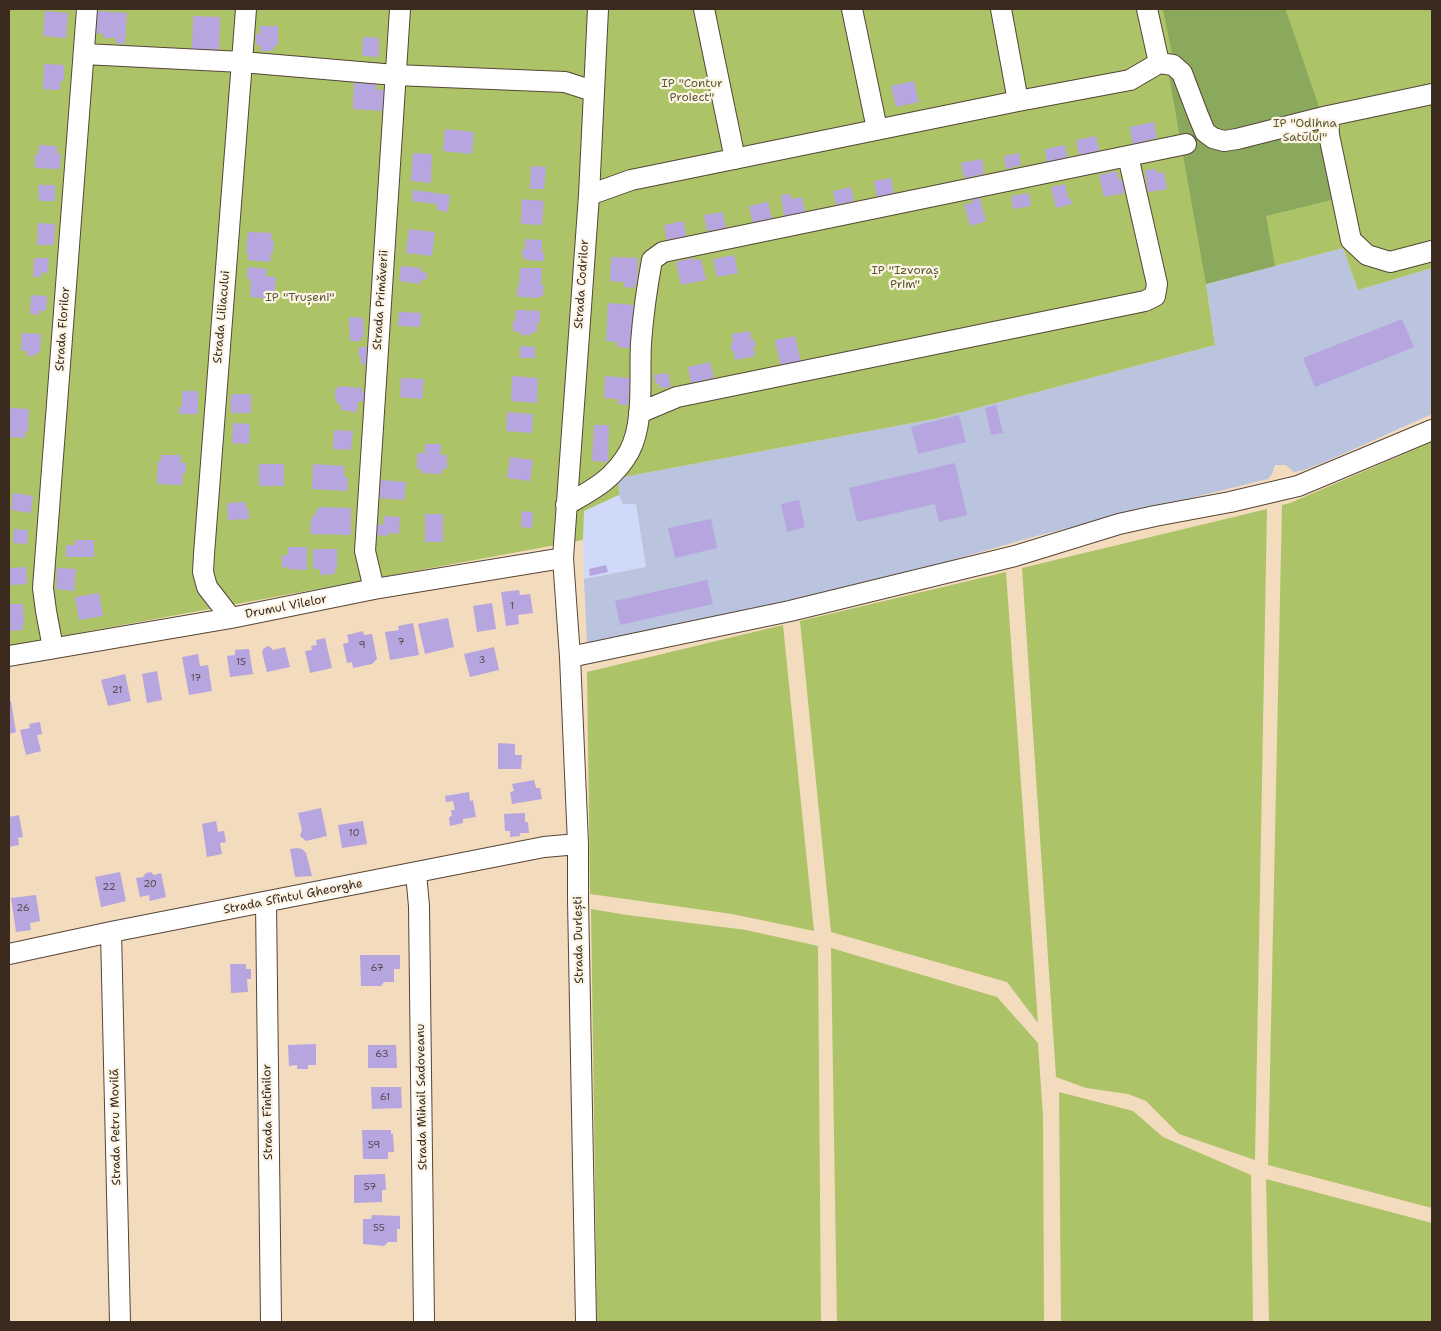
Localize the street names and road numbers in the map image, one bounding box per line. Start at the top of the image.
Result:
street label: Strada Codrilor [572,239,592,329]
street label: Strada Primăverii [370,249,392,351]
street label: Strada Liliacului [211,270,233,364]
street label: Strada Florilor [53,286,73,372]
street label: Drumul Vilelor [244,592,328,622]
street label: Strada Sfîntul Gheorghe [222,876,364,918]
street label: Strada Durlești [571,896,587,984]
street label: Strada Mihail Sadoveanu [414,1024,430,1170]
street label: Strada Fîntînilor [260,1064,276,1160]
street label: Strada Petru Movilă [108,1068,124,1186]

